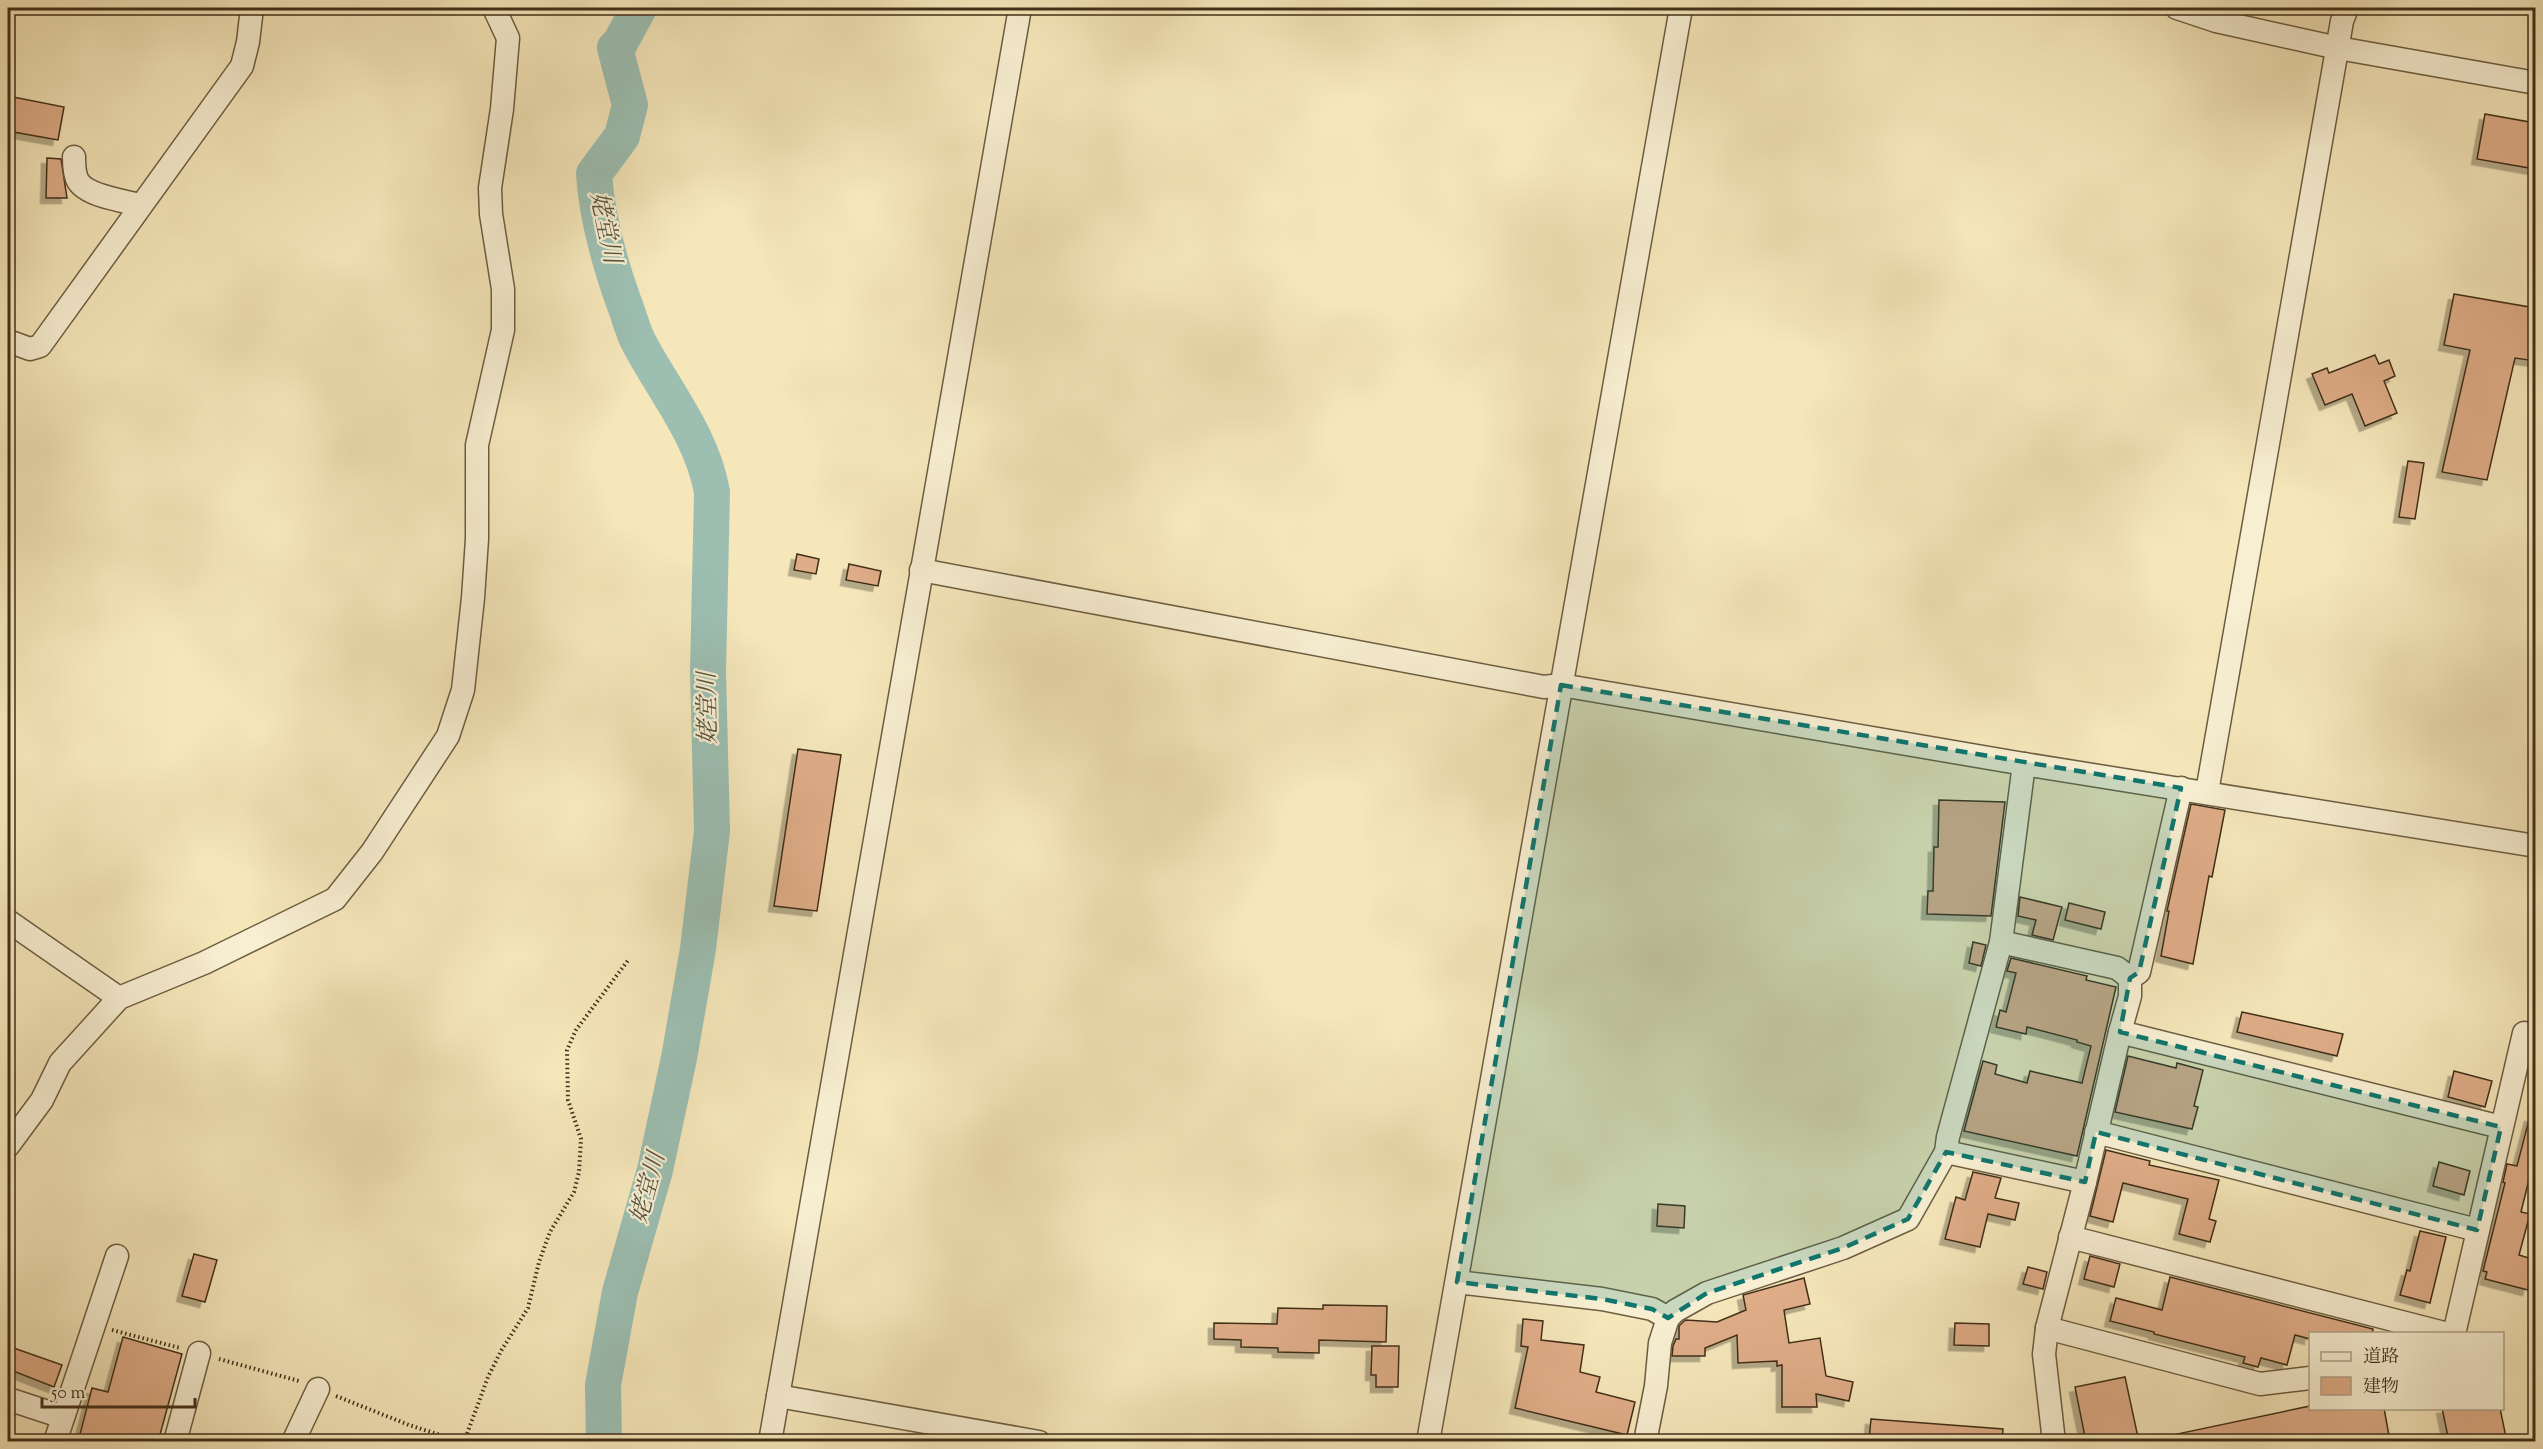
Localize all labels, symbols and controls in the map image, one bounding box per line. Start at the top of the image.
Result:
water label: 姥堂川 [580,189,629,270]
water label: 姥堂川 [691,669,727,744]
water label: 姥堂川 [623,1146,676,1227]
legend [2309,1332,2504,1410]
text: 道路 [2363,1345,2399,1371]
scale bar [42,1371,195,1409]
text: 建物 [2363,1375,2399,1401]
text: 50 m [50,1381,86,1407]

